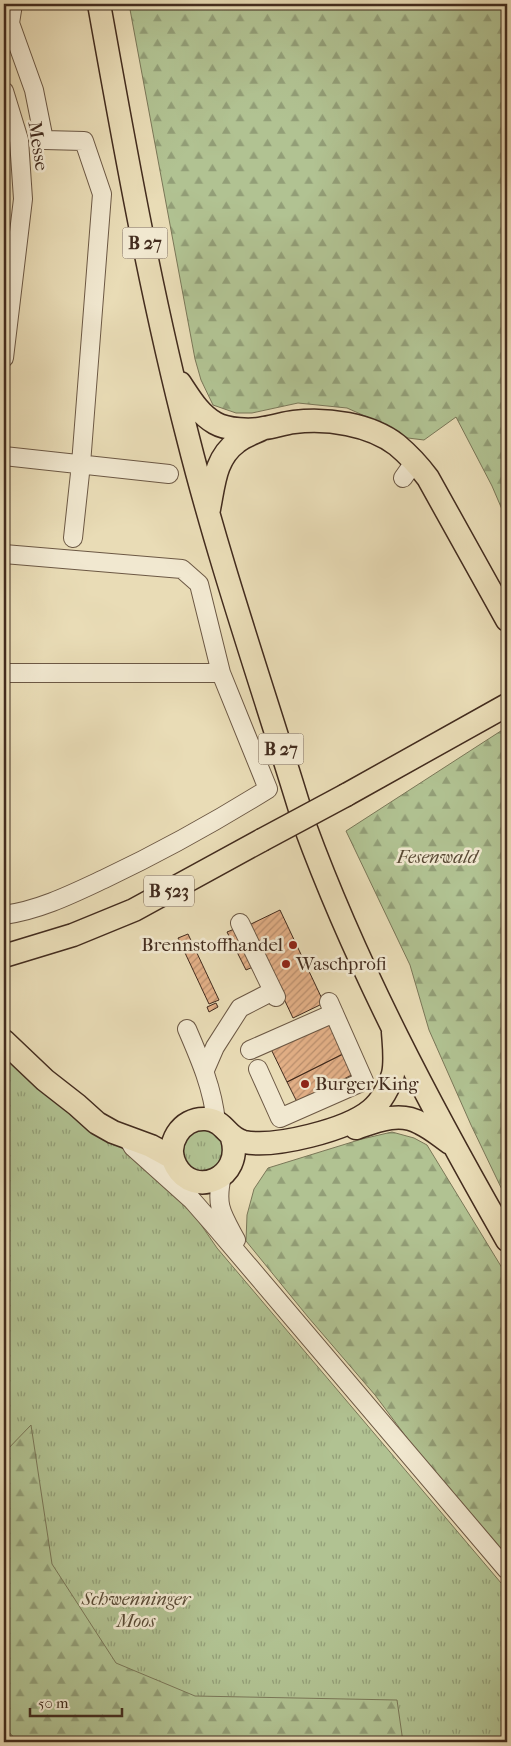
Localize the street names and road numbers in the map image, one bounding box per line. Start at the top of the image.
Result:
street label: Messe [23,120,53,172]
road number: B 27 [122,228,168,258]
road number: B 27 [258,734,304,764]
road number: B 523 [144,876,194,906]

